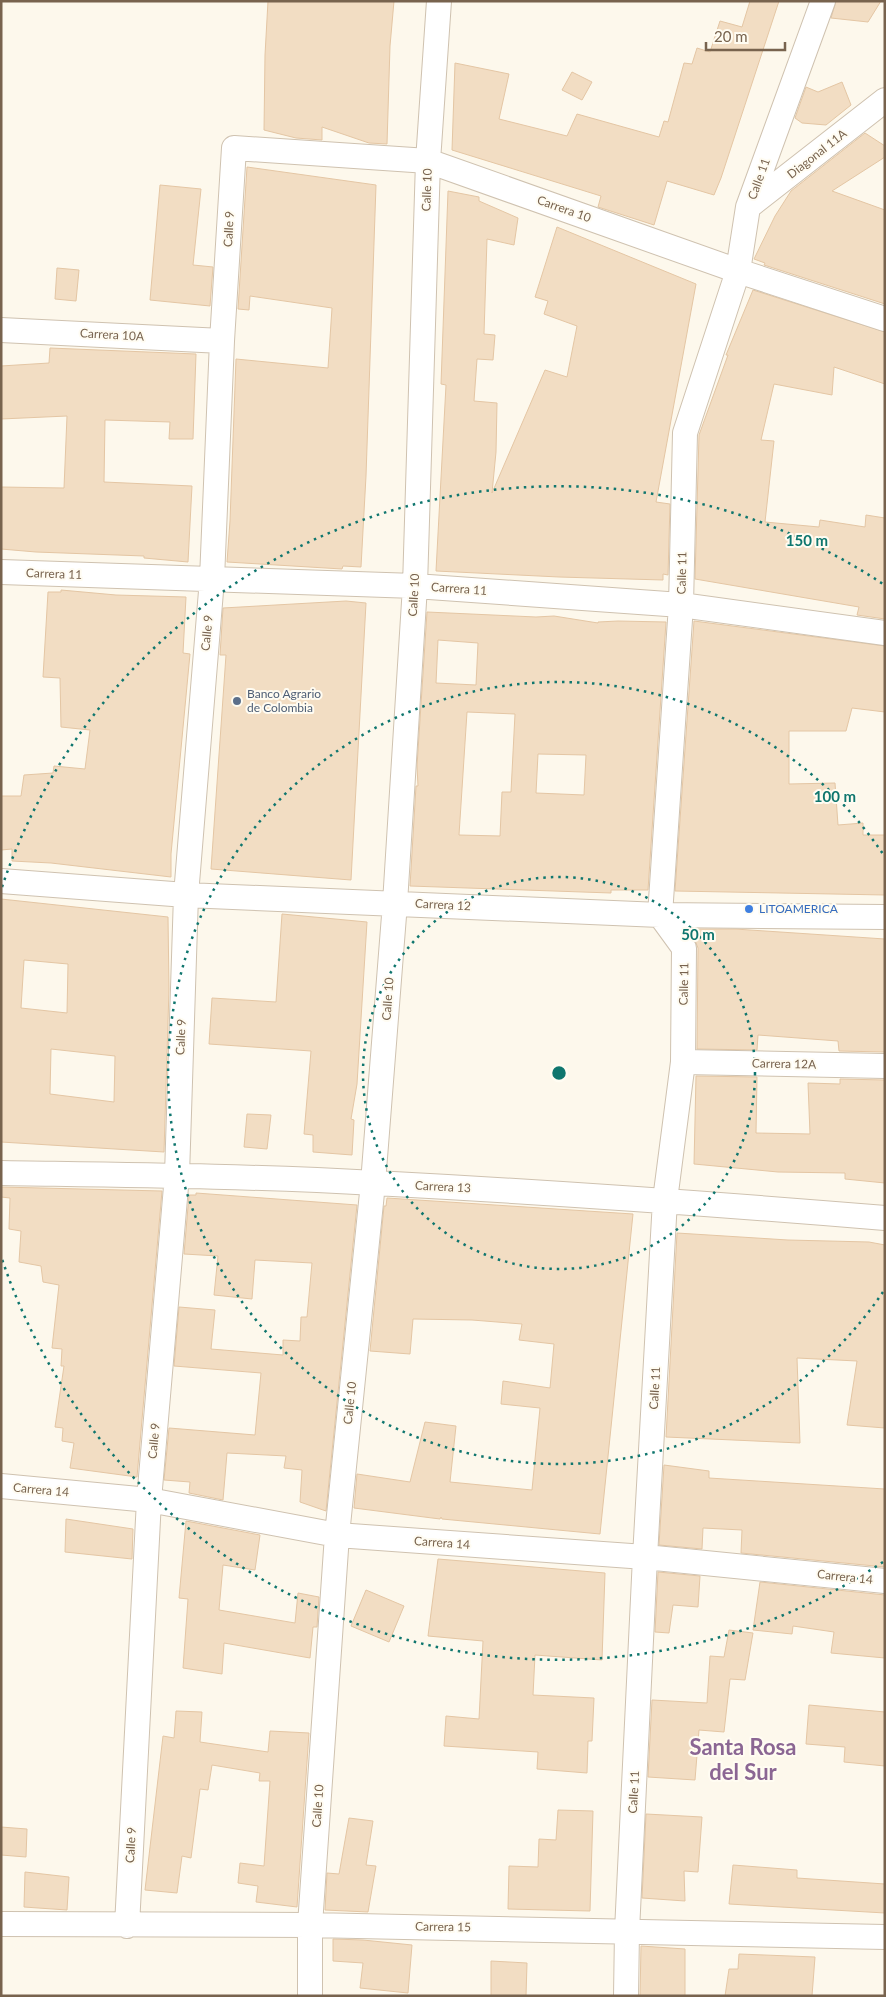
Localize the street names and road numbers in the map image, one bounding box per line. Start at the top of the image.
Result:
street label: Diagonal 11A [784,125,850,182]
street label: Calle 11 [744,156,773,202]
street label: Calle 10 [418,168,435,212]
street label: Carrera 10 [535,192,593,225]
street label: Calle 9 [220,211,237,247]
street label: Carrera 10A [80,325,145,344]
street label: Calle 11 [674,551,689,595]
street label: Carrera 11 [26,565,82,582]
street label: Calle 10 [405,573,422,617]
street label: Carrera 11 [431,579,488,598]
street label: Calle 9 [197,614,216,652]
street label: Carrera 12 [415,896,471,913]
street label: Calle 11 [676,962,691,1006]
street label: Calle 10 [379,977,396,1021]
street label: Calle 9 [172,1019,189,1055]
street label: Carrera 12A [752,1055,817,1072]
street label: Carrera 13 [415,1178,471,1195]
street label: Calle 11 [646,1366,663,1410]
street label: Calle 10 [340,1381,359,1425]
street label: Calle 9 [144,1422,163,1460]
street label: Carrera 14 [12,1480,70,1499]
street label: Carrera 14 [414,1533,471,1552]
street label: Carrera 14 [816,1566,874,1587]
street label: Calle 11 [625,1770,642,1814]
street label: Calle 10 [309,1784,326,1828]
street label: Calle 9 [122,1827,139,1863]
street label: Carrera 15 [415,1919,471,1934]

